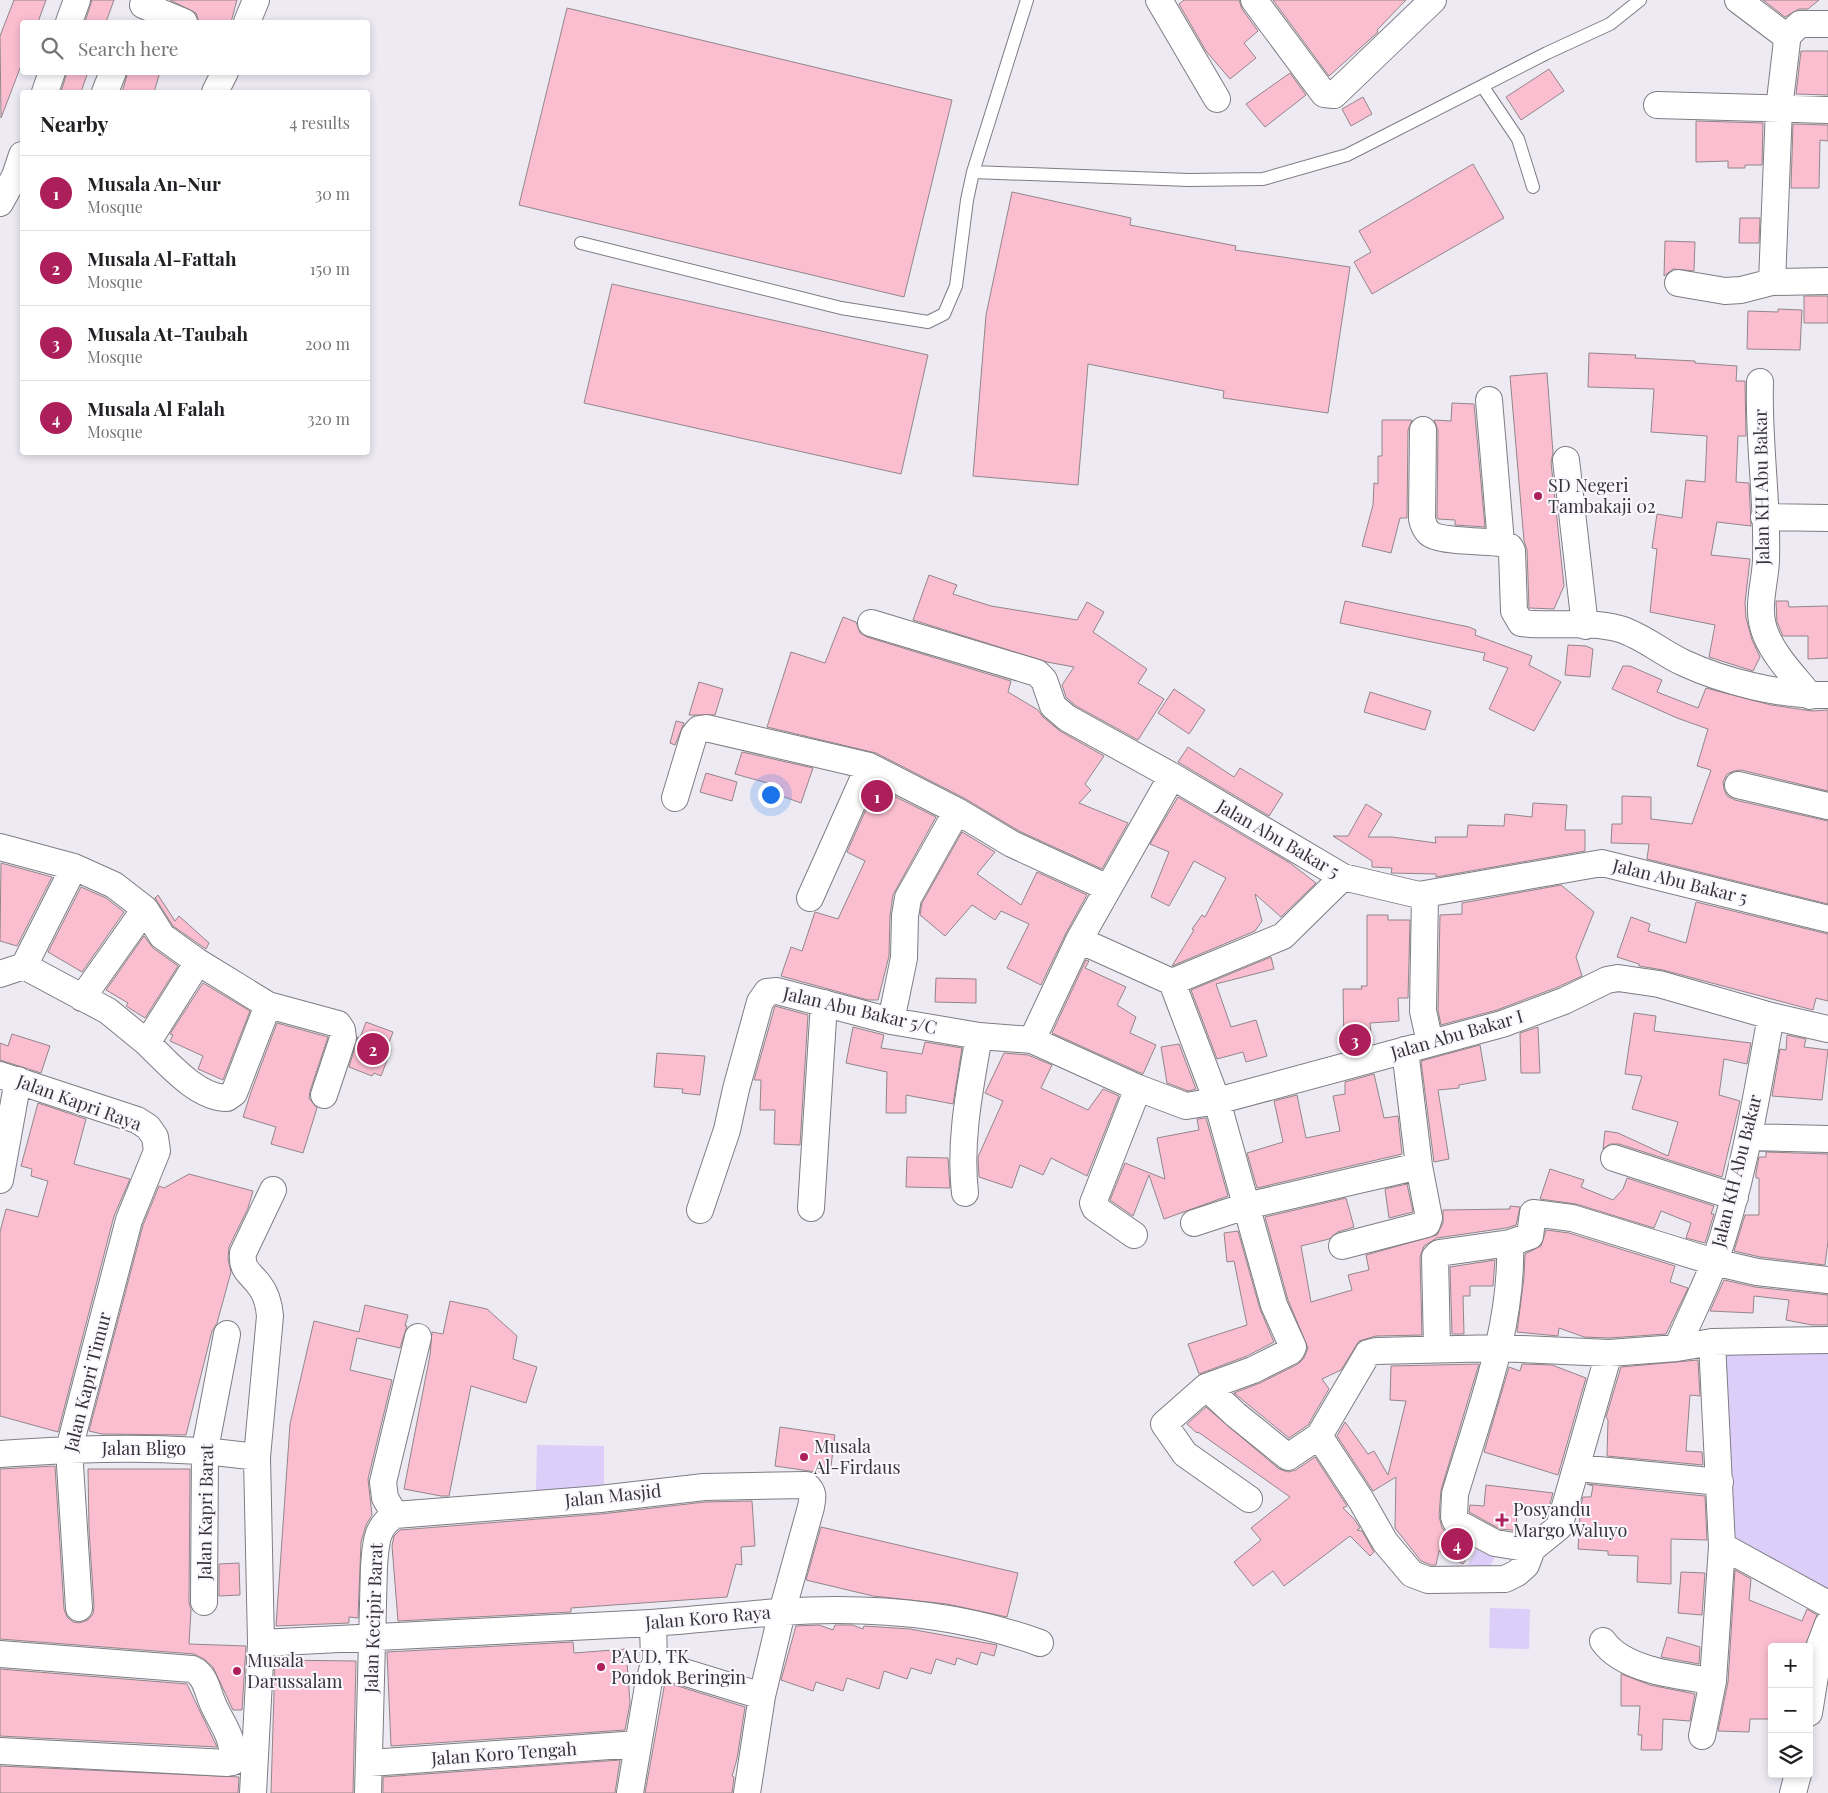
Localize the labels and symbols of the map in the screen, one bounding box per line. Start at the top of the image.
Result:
street label: Jalan KH Abu Bakar [1748,409,1774,566]
place label: SD Negeri Tambakaji 02 [1548,473,1656,518]
marker: SD Negeri Tambakaji 02 [1532,490,1544,502]
pin: 1 [861,777,893,815]
your location [758,782,784,808]
street label: Jalan Abu Bakar 5 [1212,793,1344,883]
street label: Jalan Abu Bakar 5 [1609,852,1750,909]
street label: Jalan Abu Bakar 5/C [780,980,939,1039]
street label: Jalan Abu Bakar I [1387,1004,1526,1065]
pin: 3 [1339,1021,1371,1059]
pin: 2 [357,1030,389,1068]
street label: Jalan Kapri Raya [13,1068,145,1136]
street label: Jalan KH Abu Bakar [1705,1092,1767,1250]
street label: Jalan Kapri Timur [58,1309,116,1455]
place label: Musala Al-Firdaus [813,1434,901,1479]
street label: Jalan Bligo [101,1436,186,1460]
street label: Jalan Kapri Barat [192,1443,218,1581]
marker: Musala Al-Firdaus [798,1451,810,1463]
street label: Jalan Masjid [562,1478,663,1512]
place label: Posyandu Margo Waluyo [1513,1497,1628,1542]
marker: Posyandu Margo Waluyo [1495,1513,1509,1527]
pin: 4 [1441,1525,1473,1563]
street label: Jalan Kecipir Barat [358,1542,388,1694]
street label: Jalan Koro Raya [643,1600,772,1635]
place label: PAUD, TK Pondok Beringin [611,1644,746,1689]
place label: Musala Darussalam [247,1648,343,1693]
marker: PAUD, TK Pondok Beringin [595,1661,607,1673]
marker: Musala Darussalam [231,1665,243,1677]
street label: Jalan Koro Tengah [429,1736,578,1770]

